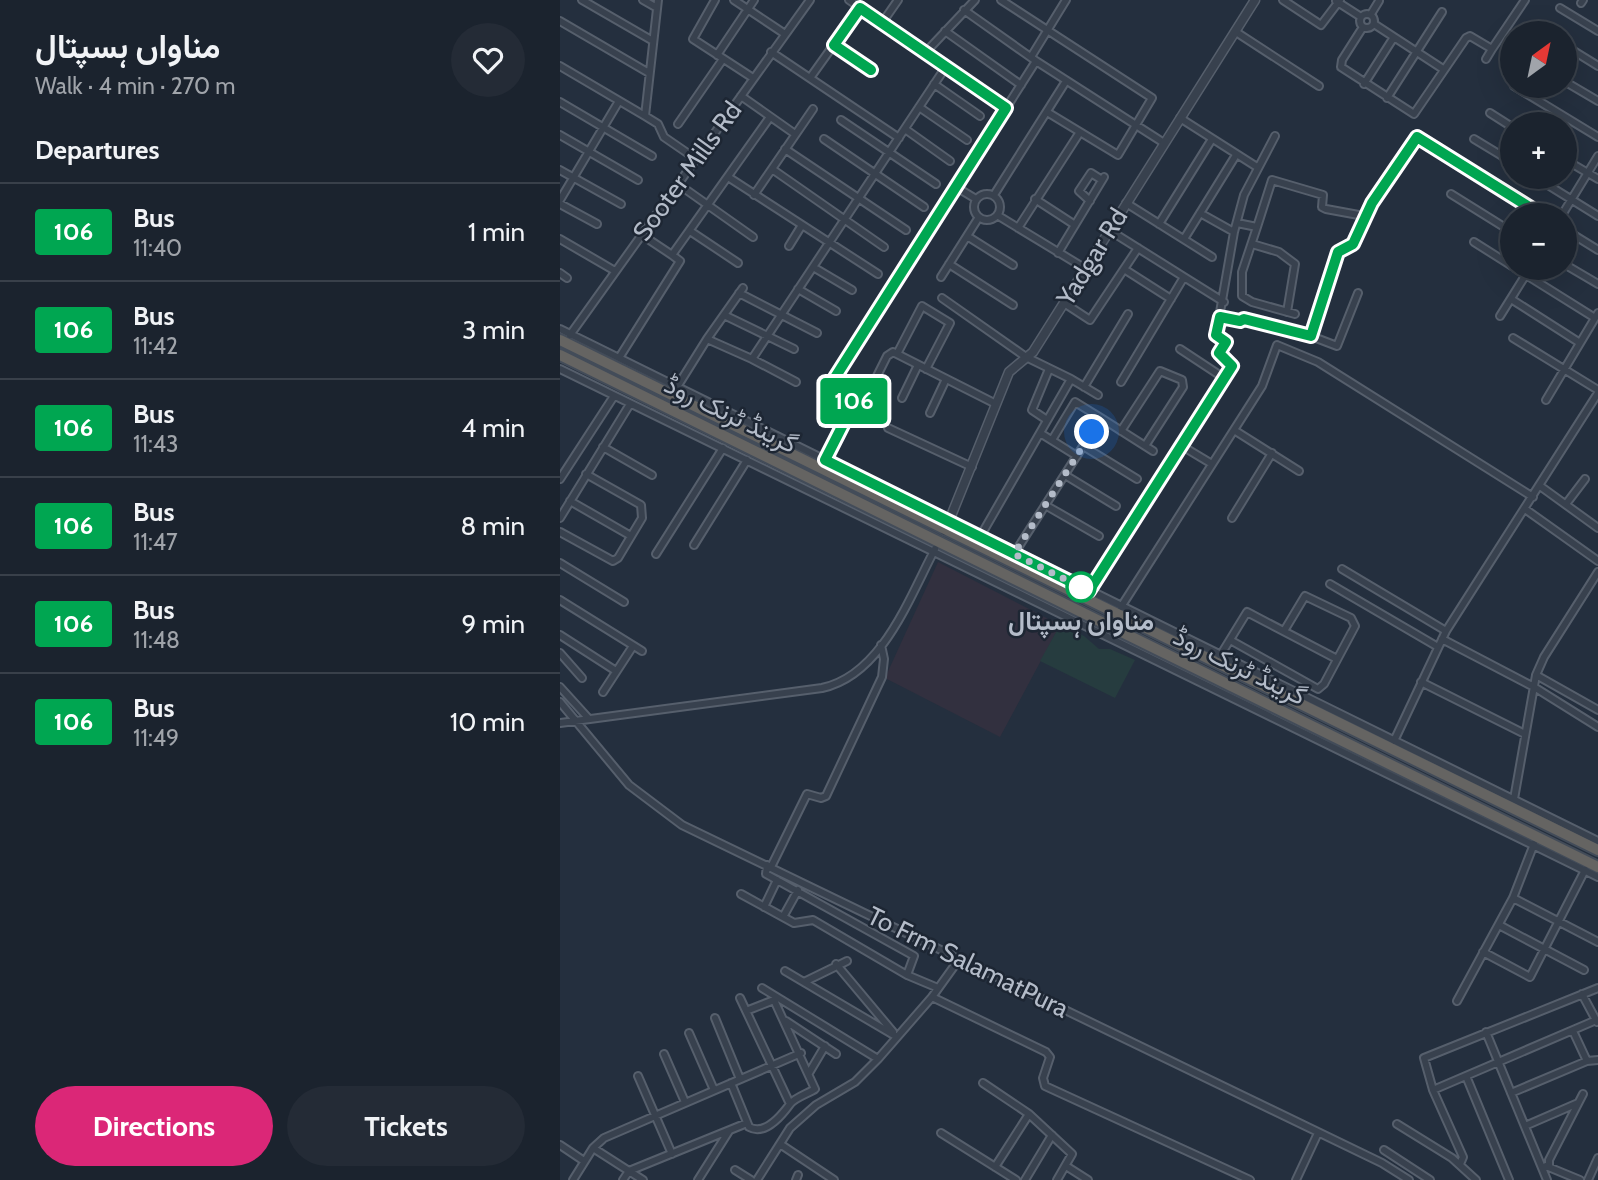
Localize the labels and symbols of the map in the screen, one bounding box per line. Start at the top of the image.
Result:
north arrow [1500,21,1577,98]
street label: Sooter Mills Rd [626,95,748,247]
street label: Yadgar Rd [1049,202,1134,313]
street label: گرینڈ ٹرنک روڈ [659,368,803,460]
line badge: 106 [814,378,894,424]
your location [1074,414,1109,449]
marker: مناواں ہسپتال [1066,572,1096,602]
place label: مناواں ہسپتال [1008,605,1154,639]
street label: گرینڈ ٹرنک روڈ [1168,620,1312,712]
street label: To Frm SalamatPura [862,899,1074,1025]

